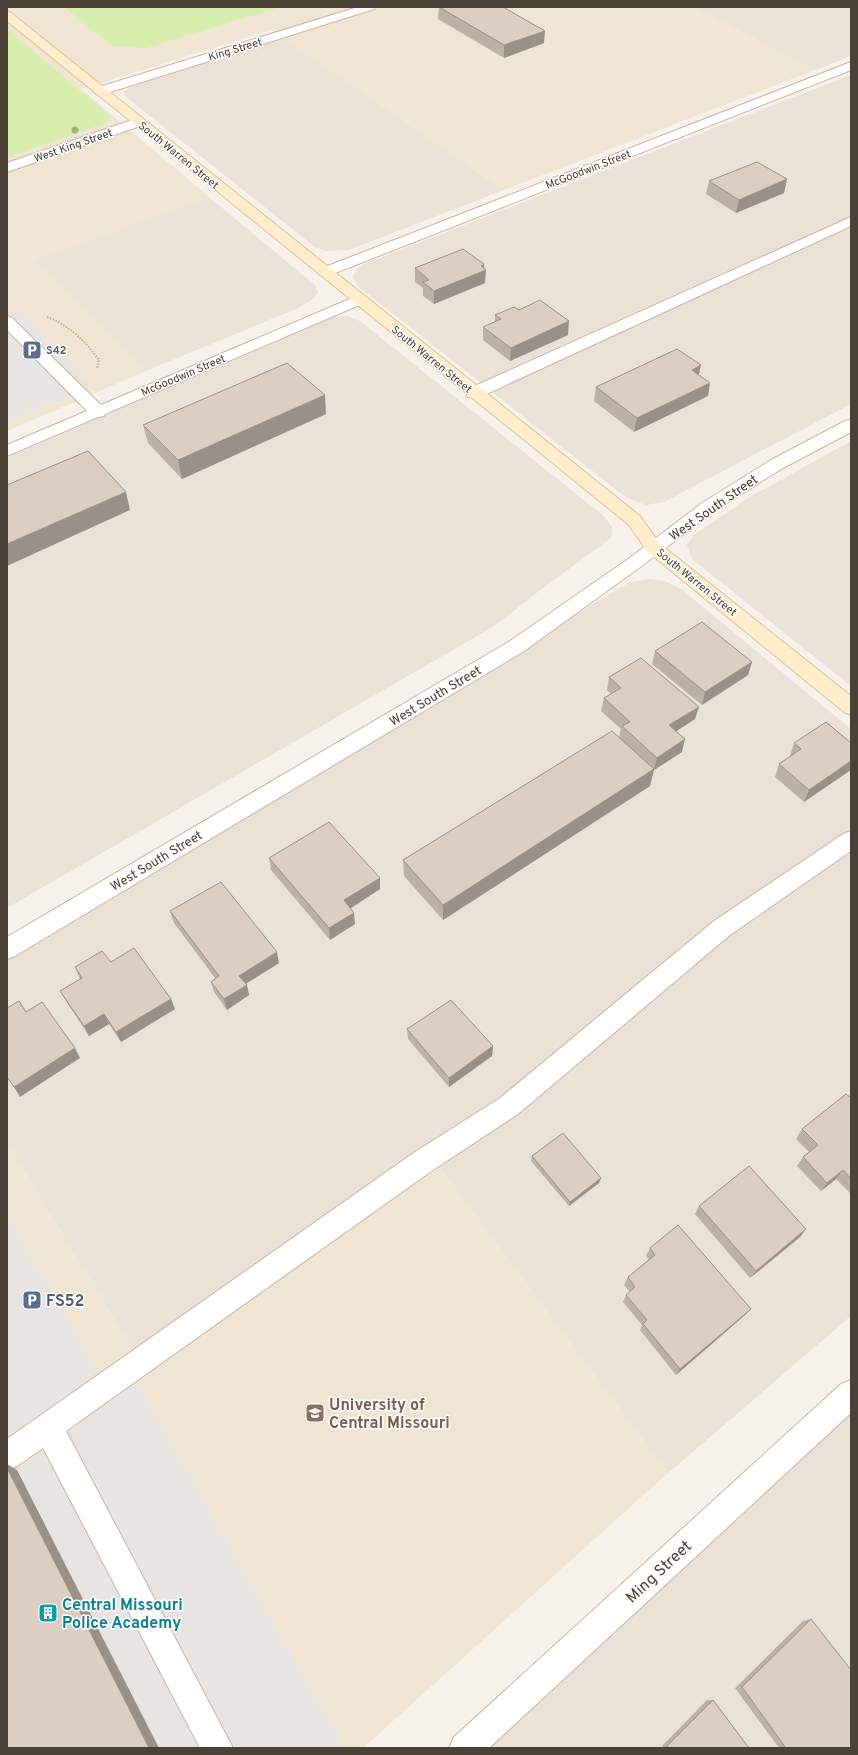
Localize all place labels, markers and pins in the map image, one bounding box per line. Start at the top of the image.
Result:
parking icon: S42 [21,339,43,361]
place label: S42 [46,344,67,358]
parking icon: FS52 [21,1289,43,1311]
place label: FS52 [46,1292,84,1312]
place label: University of Central Missouri [329,1396,450,1434]
school or university icon: University of Central Missouri [304,1402,326,1424]
place label: Central Missouri Police Academy [62,1596,183,1634]
building icon: Central Missouri Police Academy [37,1602,59,1624]

